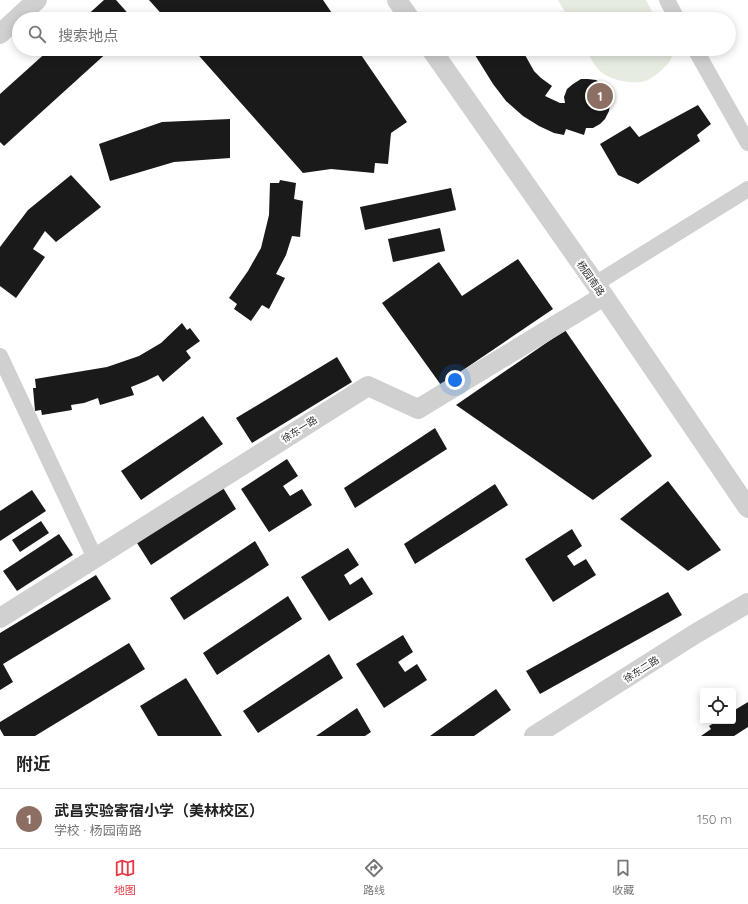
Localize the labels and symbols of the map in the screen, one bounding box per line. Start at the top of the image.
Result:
pin: 1 [587,81,613,111]
street label: 杨园南路 [574,258,607,298]
your location [445,370,465,390]
street label: 徐东一路 [279,413,320,446]
street label: 徐东二路 [621,653,662,686]

